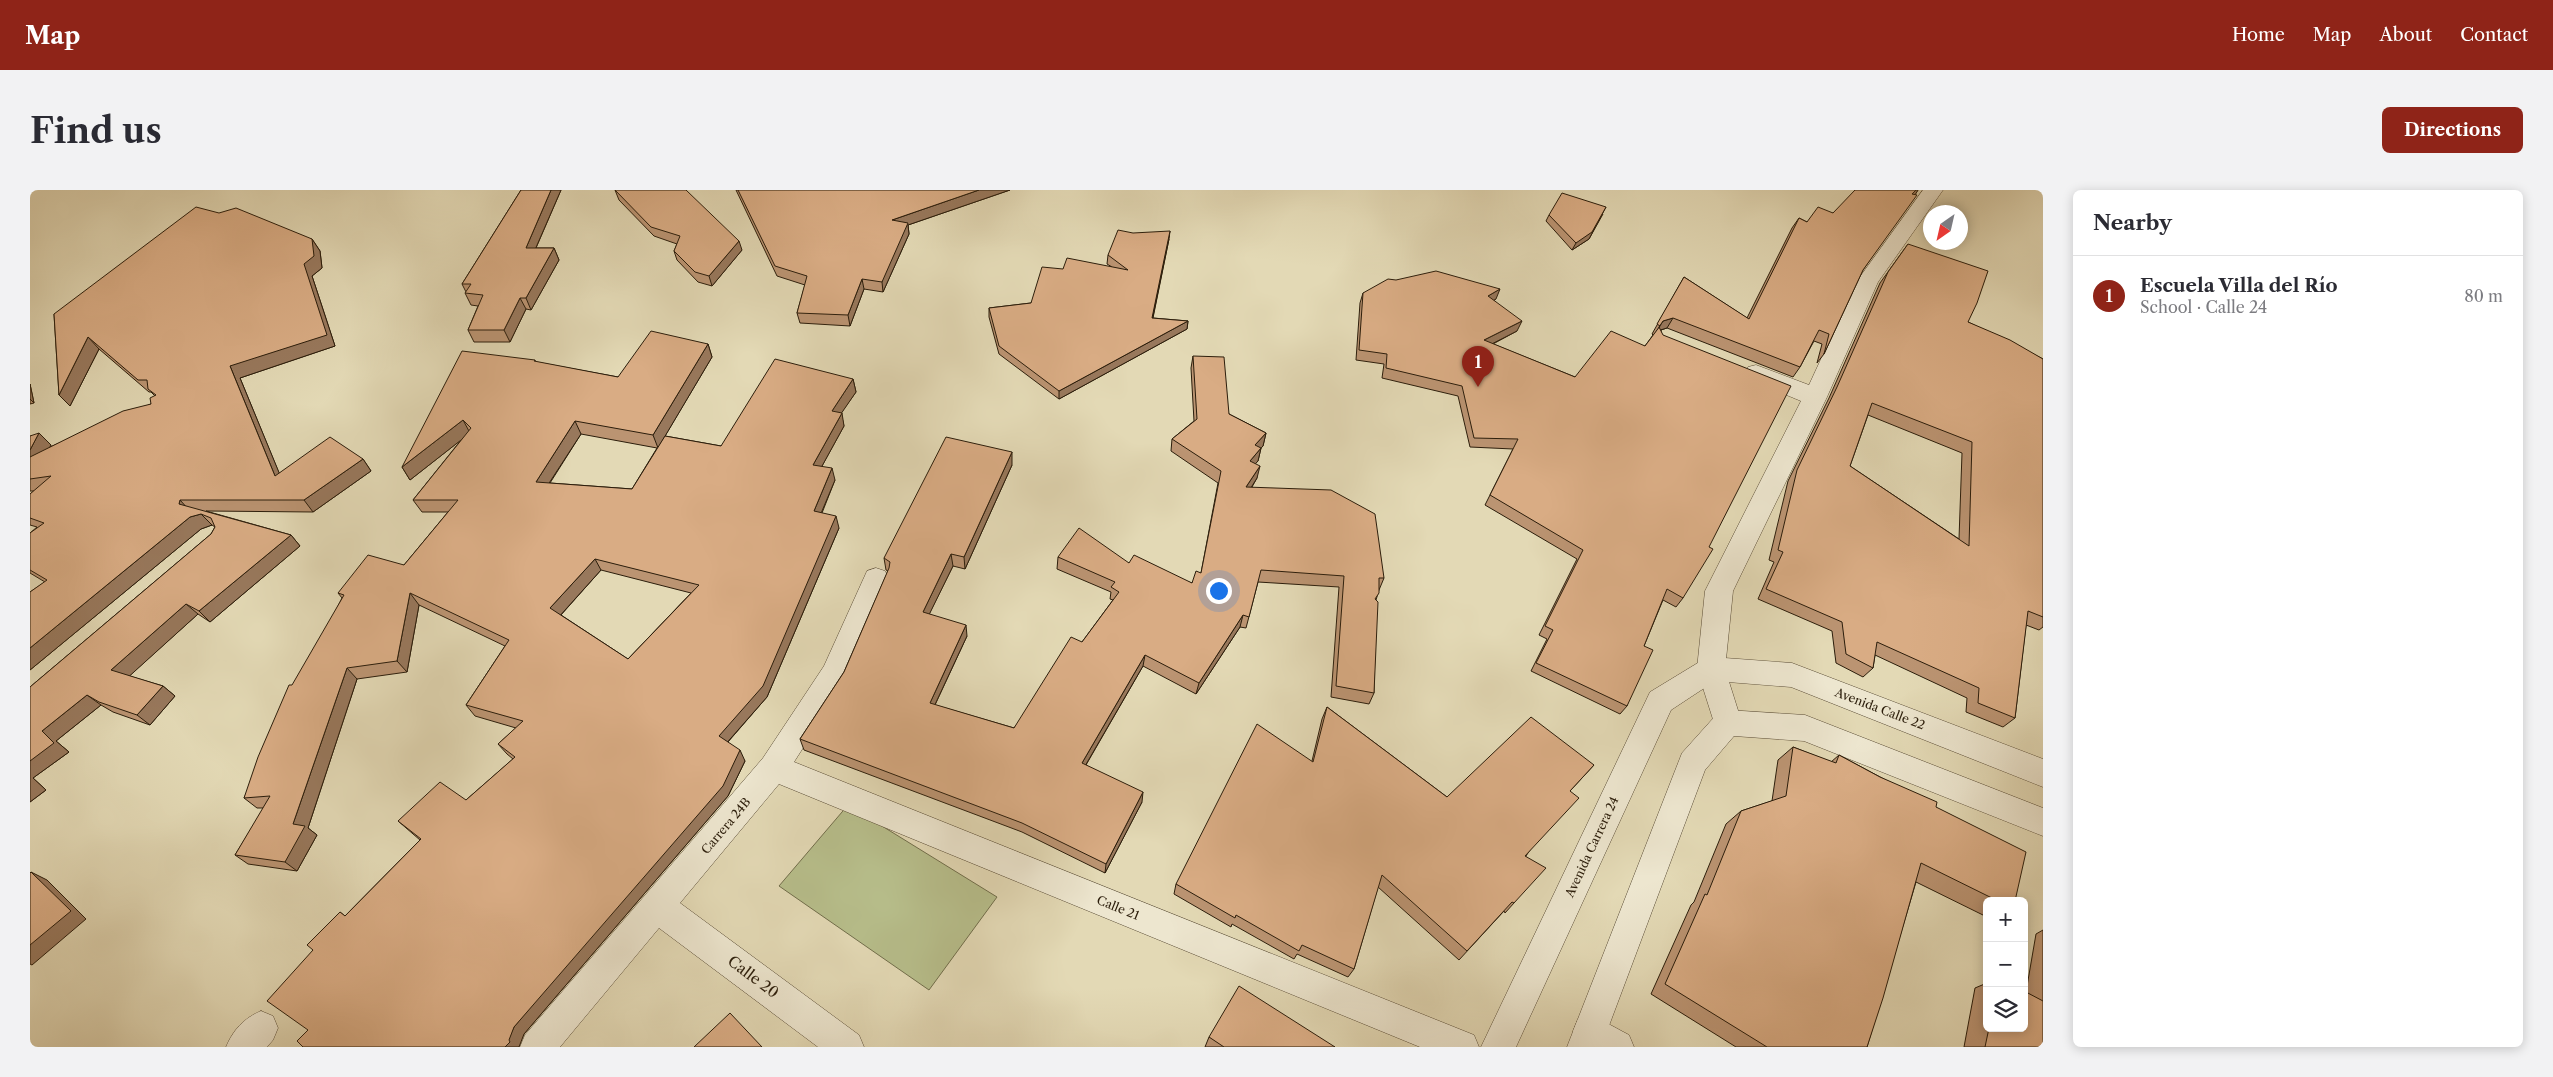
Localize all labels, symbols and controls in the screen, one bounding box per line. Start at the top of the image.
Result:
text: Map [25,21,80,50]
text: Home [2232,24,2285,46]
text: Map [2313,24,2351,46]
text: About [2379,24,2432,46]
text: Contact [2460,24,2528,46]
button: Directions [2382,107,2523,153]
text: Find us [30,109,162,152]
north arrow [1923,205,1968,250]
text: Nearby [2093,210,2172,235]
text: Escuela Villa del Río [2140,274,2338,297]
text: 1 [2105,286,2113,306]
text: 80 m [2464,286,2503,306]
text: School · Calle 24 [2140,297,2267,317]
pin: 1 [1462,346,1494,387]
your location [1206,578,1232,604]
street label: Avenida Calle 22 [1832,684,1927,733]
street label: Carrera 24B [698,794,753,857]
street label: Avenida Carrera 24 [1561,794,1621,900]
street label: Calle 21 [1095,892,1142,923]
map controls [1983,897,2028,1032]
button: + [1983,897,2028,942]
button: − [1983,942,2028,987]
street label: Calle 20 [724,951,783,1002]
button: layers [1983,987,2028,1032]

